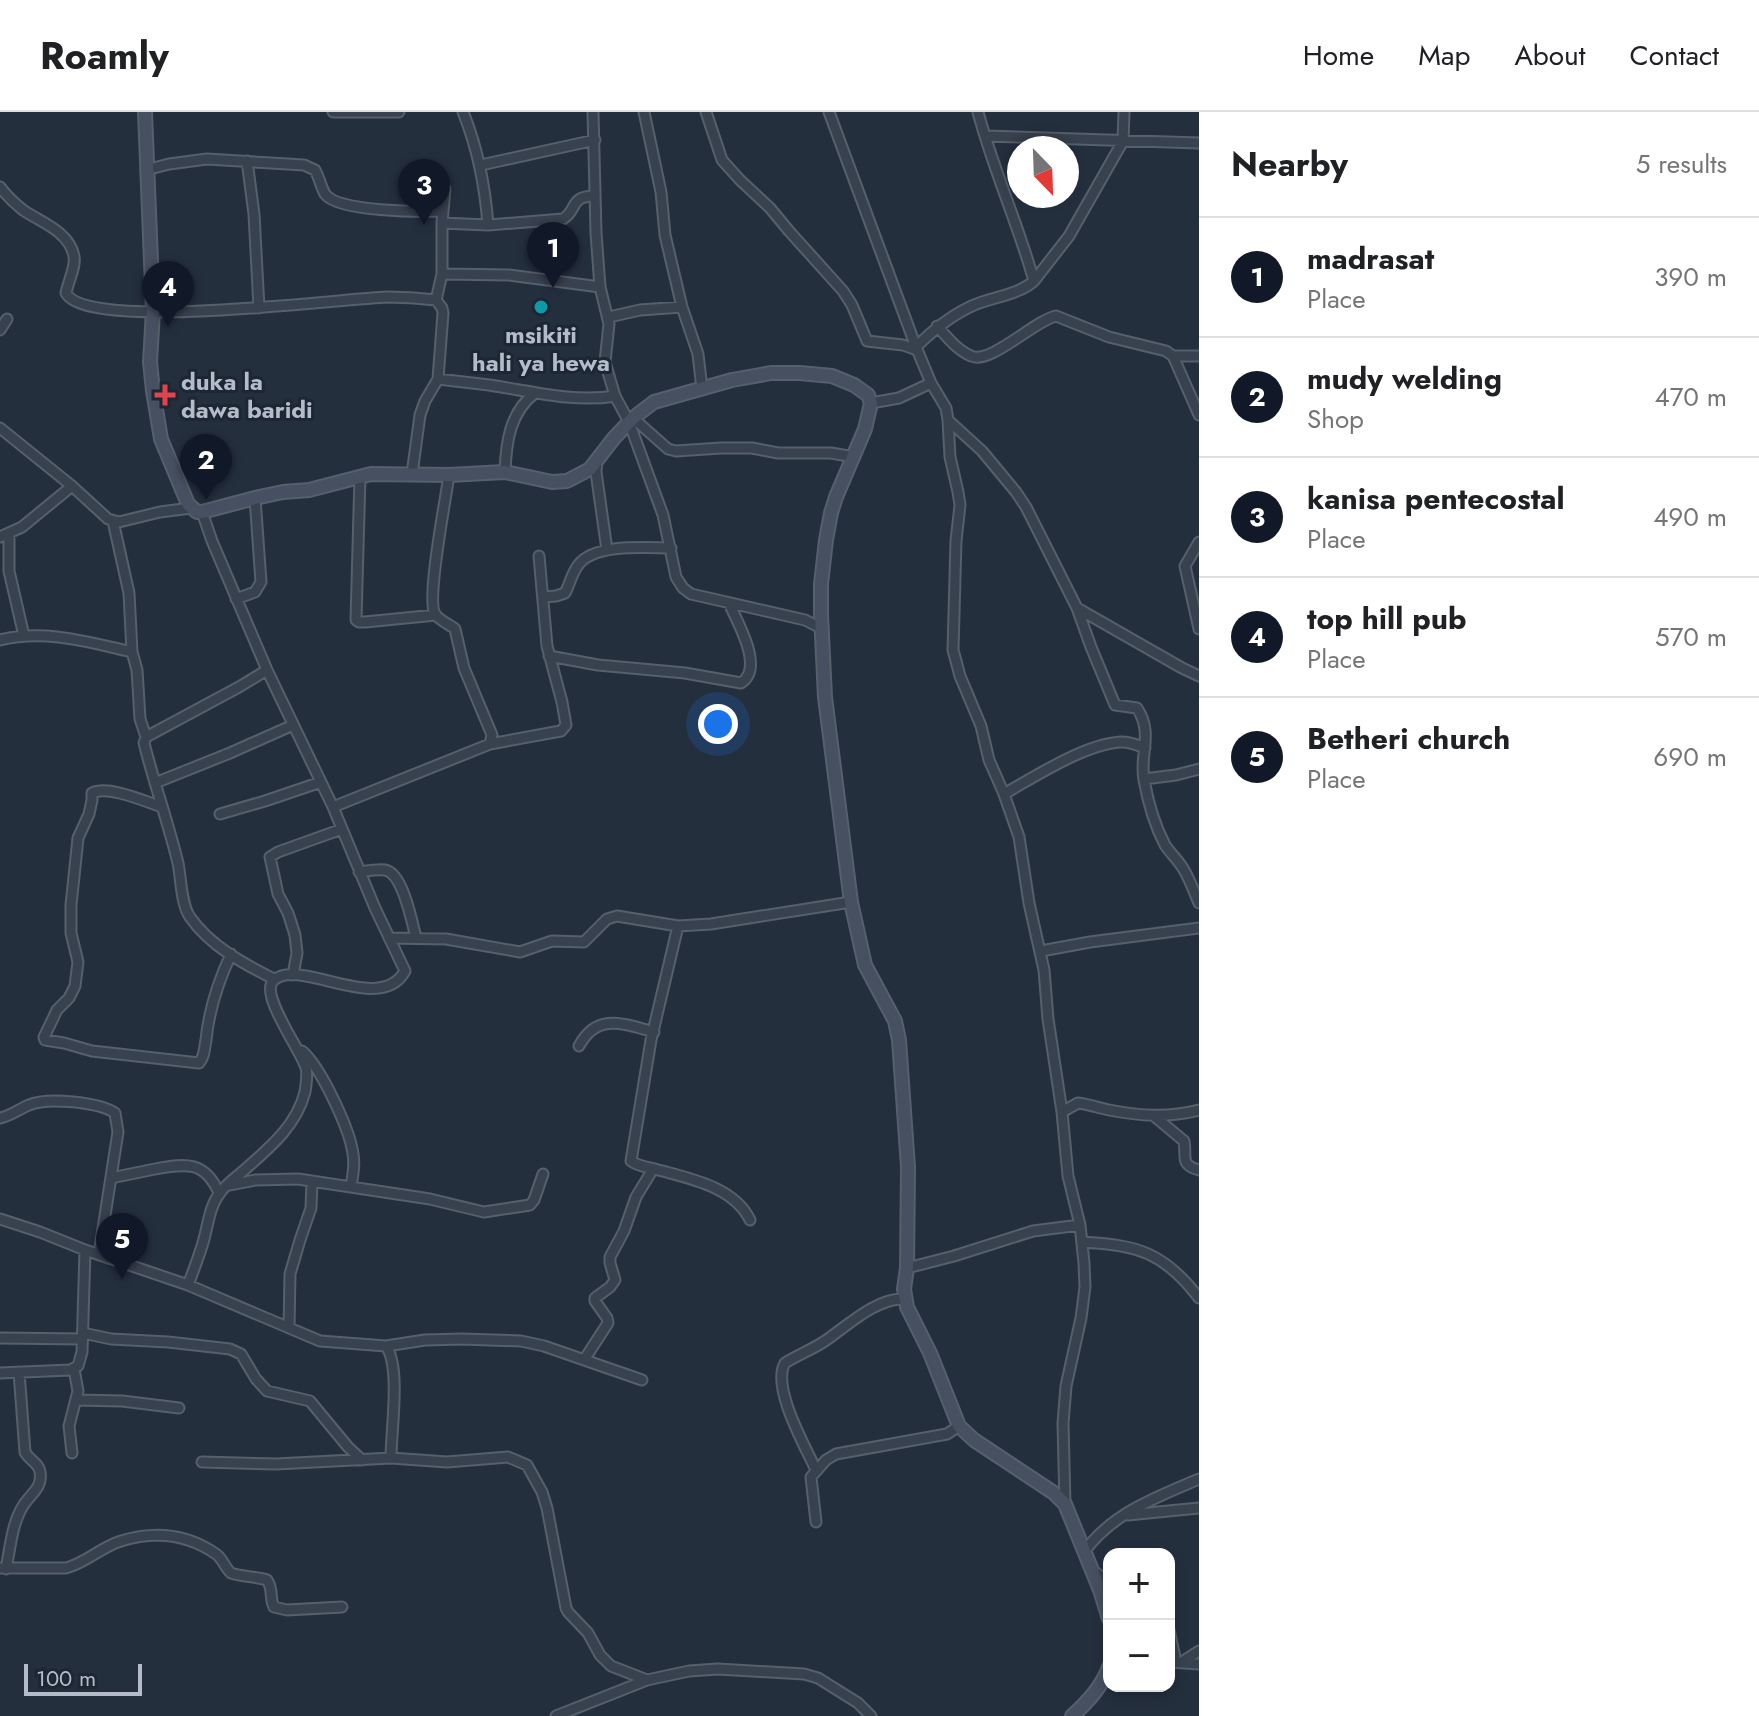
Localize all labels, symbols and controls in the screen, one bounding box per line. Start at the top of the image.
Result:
text: Roamly [40,28,169,83]
text: Home [1303,35,1374,76]
text: Map [1418,35,1470,76]
text: About [1514,35,1586,76]
text: Contact [1630,35,1719,76]
north arrow [1007,136,1079,208]
text: Nearby [1231,140,1348,189]
text: 5 results [1636,145,1727,183]
pin: 3 [398,159,450,225]
pin: 1 [527,222,579,288]
text: madrasat [1307,237,1434,280]
text: 1 [1250,258,1264,296]
text: 390 m [1654,258,1727,296]
pin: 4 [142,261,194,327]
text: Place [1307,280,1366,318]
marker: msikiti hali ya hewa [532,298,550,316]
place label: msikiti hali ya hewa [472,317,610,380]
text: mudy welding [1307,357,1502,400]
place label: duka la dawa baridi [181,364,313,427]
text: 2 [1248,378,1266,416]
text: 470 m [1655,378,1727,416]
marker: duka la dawa baridi [156,386,174,404]
text: Shop [1307,400,1364,438]
pin: 2 [180,434,232,500]
text: kanisa pentecostal [1307,477,1565,520]
text: 3 [1249,498,1265,536]
text: 490 m [1653,498,1727,536]
text: Place [1307,520,1366,558]
text: top hill pub [1307,597,1467,640]
text: 4 [1248,618,1266,656]
text: 570 m [1655,618,1727,656]
text: Place [1307,640,1366,678]
your location [698,704,738,744]
text: Betheri church [1307,717,1510,760]
text: 5 [1249,738,1265,776]
text: 690 m [1653,738,1727,776]
text: Place [1307,760,1366,798]
pin: 5 [96,1213,148,1279]
map controls [1103,1548,1175,1692]
button: + [1103,1548,1175,1620]
button: − [1103,1620,1175,1692]
scale bar [24,1660,142,1696]
text: 100 m [36,1662,96,1694]

